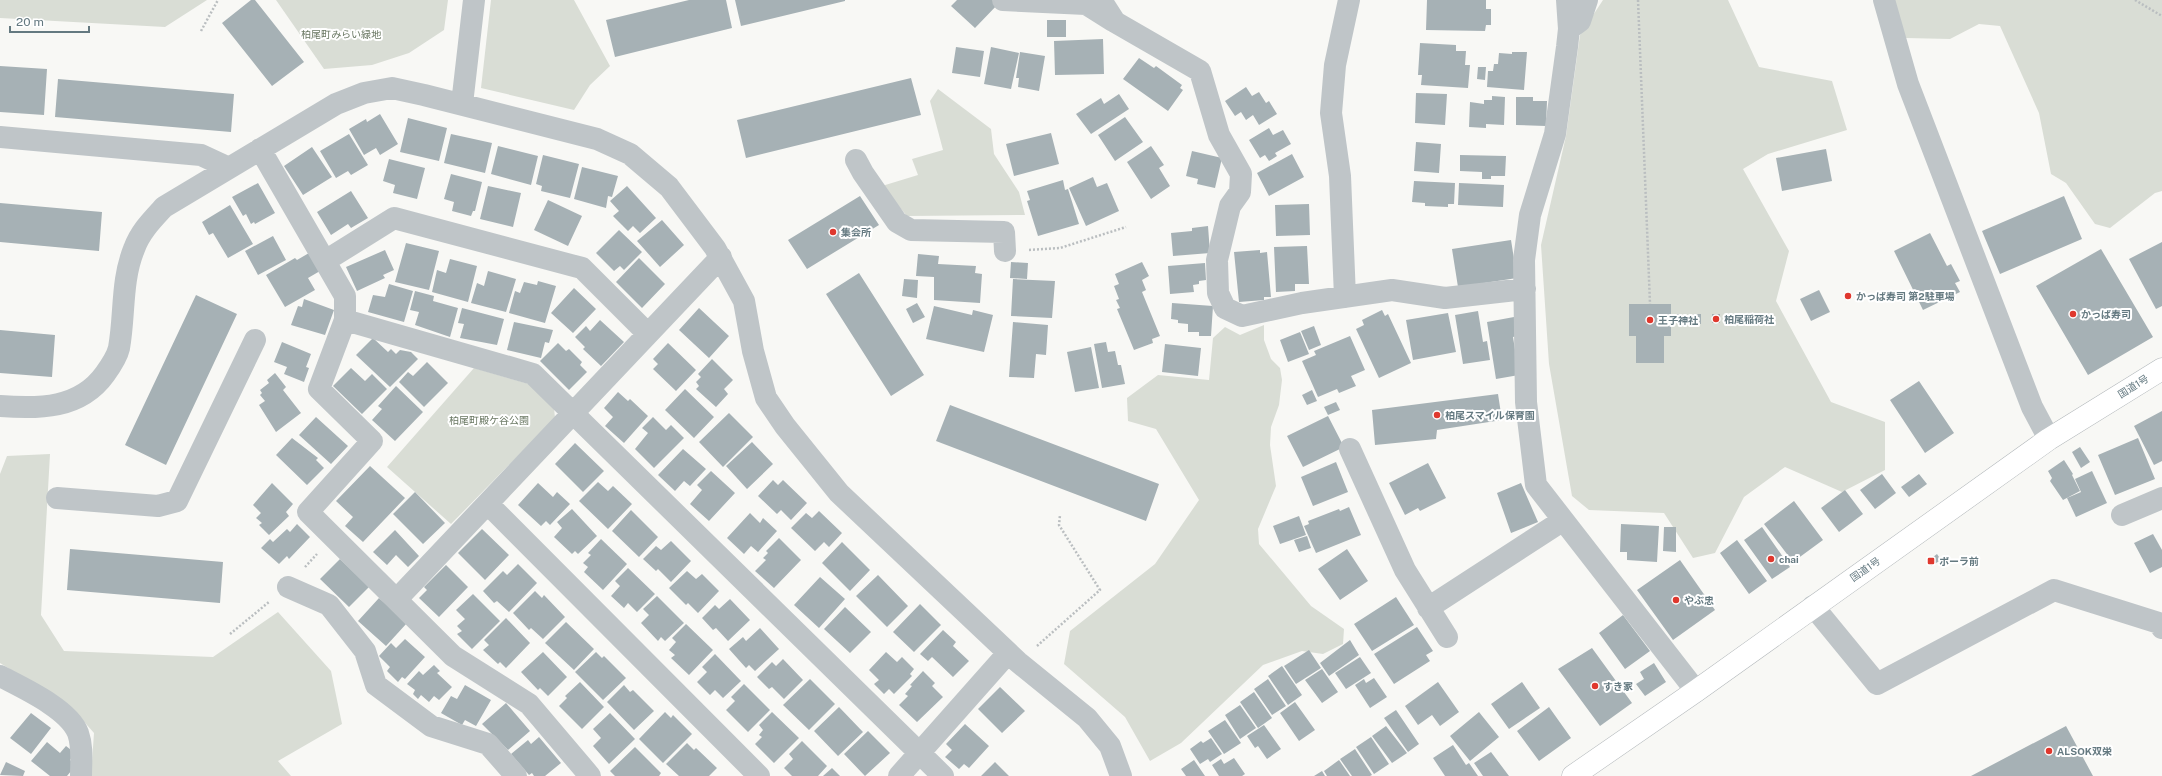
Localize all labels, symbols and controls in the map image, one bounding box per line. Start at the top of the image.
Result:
scale bar [10,8,89,34]
text: 20 m [16,15,44,29]
park label: 柏尾町みらい緑地 [301,28,382,40]
place label: 集会所 [840,226,871,238]
marker: 集会所 [828,227,838,237]
place label: かっぱ寿司 第2駐車場 [1856,290,1955,302]
marker: かっぱ寿司 第2駐車場 [1843,291,1853,301]
place label: かっぱ寿司 [2081,308,2131,320]
marker: かっぱ寿司 [2068,309,2078,319]
place label: 柏尾稲荷社 [1724,313,1775,325]
place label: 王子神社 [1658,314,1699,326]
marker: 柏尾稲荷社 [1711,314,1721,324]
marker: 王子神社 [1645,315,1655,325]
street label: 国道1号 [2115,372,2151,400]
place label: 柏尾スマイル保育園 [1445,409,1535,421]
marker: 柏尾スマイル保育園 [1432,410,1442,420]
park label: 柏尾町殿ケ谷公園 [449,414,529,426]
place label: chai [1779,553,1799,565]
marker: chai [1766,554,1776,564]
street label: 国道1号 [1848,554,1882,584]
place label: ポーラ前 [1939,555,1979,567]
marker: ポーラ前 [1926,556,1936,566]
place label: やぶ忠 [1684,594,1714,606]
marker: やぶ忠 [1671,595,1681,605]
place label: すき家 [1603,680,1633,692]
marker: すき家 [1590,681,1600,691]
place label: ALSOK双栄 [2057,745,2112,757]
marker: ALSOK双栄 [2044,746,2054,756]

